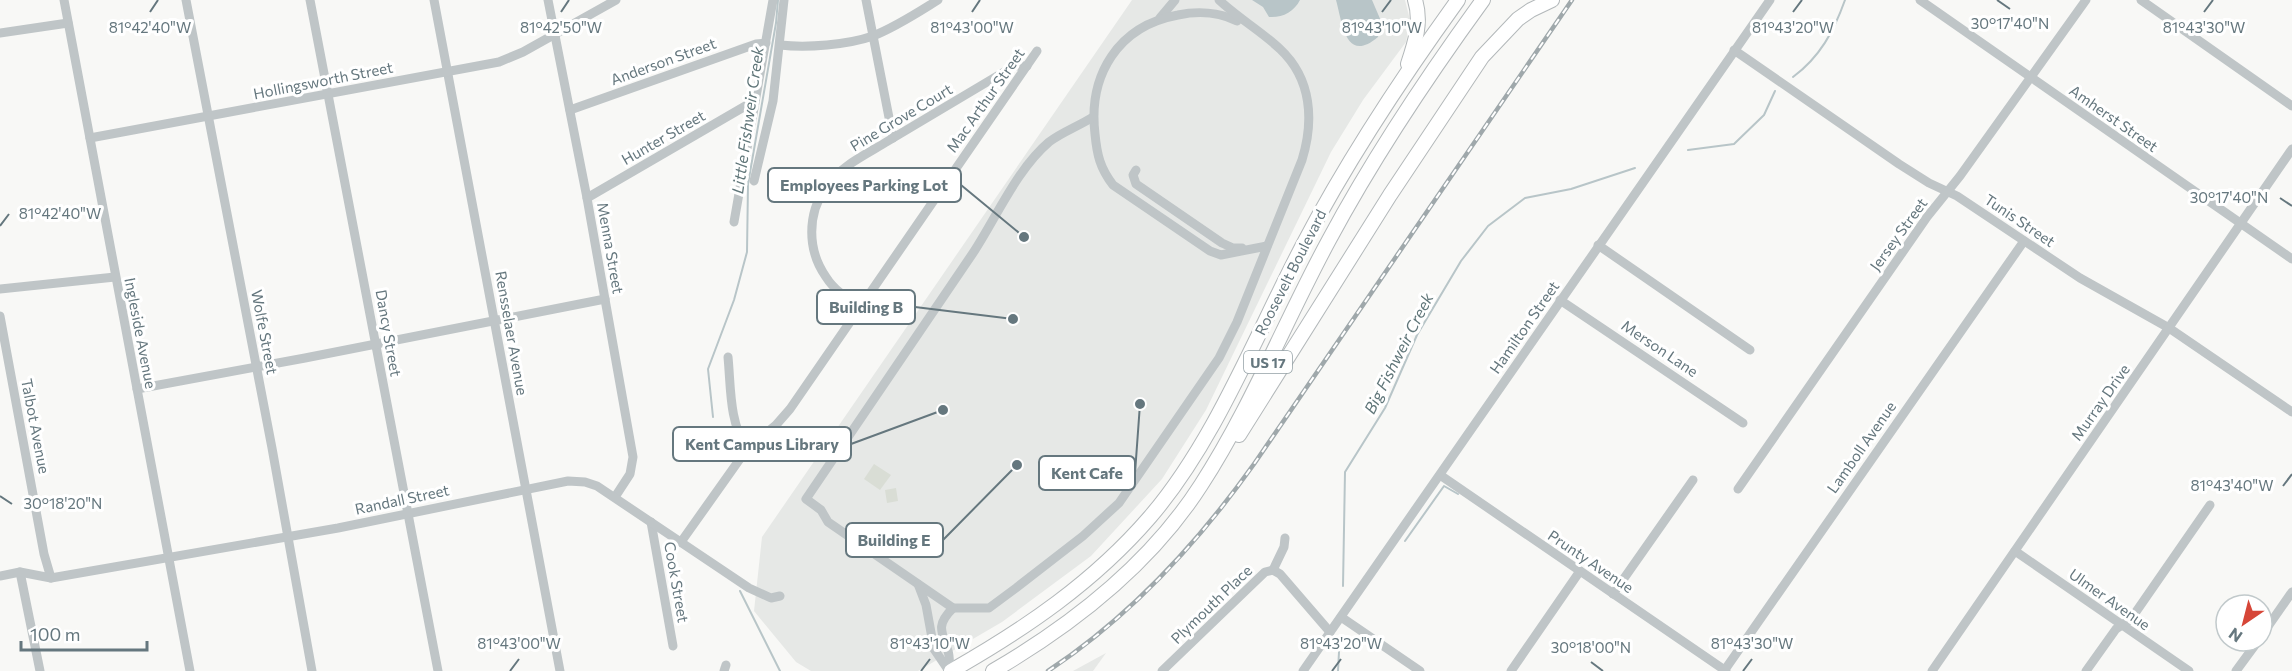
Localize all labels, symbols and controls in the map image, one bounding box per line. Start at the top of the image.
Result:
text: 30°17'40"N [1971,14,2049,32]
text: 81°42'40"W [109,18,191,36]
text: 81°42'50"W [520,18,602,36]
text: 81°43'00"W [930,18,1014,36]
text: 81°43'10"W [1342,18,1422,36]
text: 81°43'20"W [1752,18,1834,36]
text: 81°43'30"W [2163,18,2245,36]
street label: Anderson Street [608,34,718,88]
street label: Mac Arthur Street [942,44,1028,156]
water label: Little Fishweir Creek [727,45,767,195]
street label: Hollingsworth Street [252,58,394,102]
street label: Pine Grove Court [847,79,955,155]
street label: Amherst Street [2066,81,2162,155]
street label: Hunter Street [618,106,708,168]
callout: Employees Parking Lot [768,168,961,202]
text: Employees Parking Lot [780,175,948,194]
text: 30°17'40"N [2190,188,2268,206]
street label: Tunis Street [1981,190,2059,250]
street label: Jersey Street [1866,194,1930,274]
street label: Menna Street [594,201,628,295]
text: 81°42'40"W [19,204,101,222]
street label: Roosevelt Boulevard [1251,206,1329,338]
street label: Rensselaer Avenue [492,269,532,397]
street label: Ingleside Avenue [121,276,161,390]
street label: Hamilton Street [1485,277,1563,377]
street label: Wolfe Street [248,288,282,376]
street label: Dancy Street [373,288,405,378]
water label: Big Fishweir Creek [1359,289,1437,417]
callout: Building B [817,290,915,324]
text: Building B [829,297,903,316]
street label: Merson Lane [1618,316,1702,380]
road number: US 17 [1244,351,1292,373]
street label: Murray Drive [2067,360,2133,444]
street label: Talbot Avenue [18,377,54,475]
street label: Lamboll Avenue [1823,398,1899,496]
callout: Kent Campus Library [673,427,851,461]
text: Kent Campus Library [685,434,839,453]
callout: Kent Cafe [1039,456,1135,490]
text: Kent Cafe [1051,463,1123,482]
text: 81°43'40"W [2191,476,2273,494]
street label: Randall Street [353,480,451,518]
text: 30°18'20"N [24,494,102,512]
callout: Building E [846,523,943,557]
street label: Prunty Avenue [1545,526,1637,596]
text: Building E [858,530,931,549]
street label: Cook Street [661,540,693,624]
street label: Plymouth Place [1167,561,1255,647]
street label: Ulmer Avenue [2066,564,2154,634]
north arrow [2214,593,2274,653]
scale bar [21,614,147,652]
text: 100 m [30,623,80,645]
text: N [2225,624,2245,647]
text: 81°43'00"W [477,634,561,652]
text: 81°43'10"W [890,634,970,652]
text: 81°43'20"W [1300,634,1382,652]
text: 81°43'30"W [1711,634,1793,652]
text: 30°18'00"N [1551,638,1631,656]

